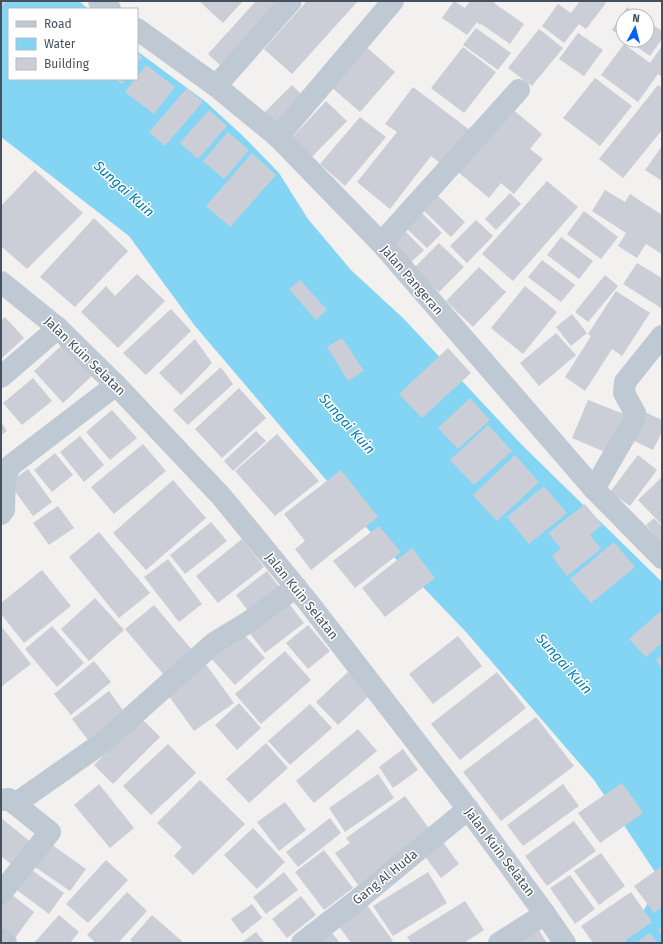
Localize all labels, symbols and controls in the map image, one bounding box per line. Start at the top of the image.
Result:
legend [8,8,138,80]
north arrow [615,8,655,48]
text: N [632,12,641,25]
text: Road [44,17,72,31]
text: Water [44,37,76,51]
text: Building [44,57,90,71]
water label: Sungai Kuin [90,157,158,221]
street label: Jalan Pangeran [378,242,446,318]
street label: Jalan Kuin Selatan [41,313,129,399]
water label: Sungai Kuin [315,390,379,458]
street label: Jalan Kuin Selatan [263,550,341,642]
water label: Sungai Kuin [532,630,596,698]
street label: Jalan Kuin Selatan [462,805,538,899]
street label: Gang Al Huda [350,846,420,908]

